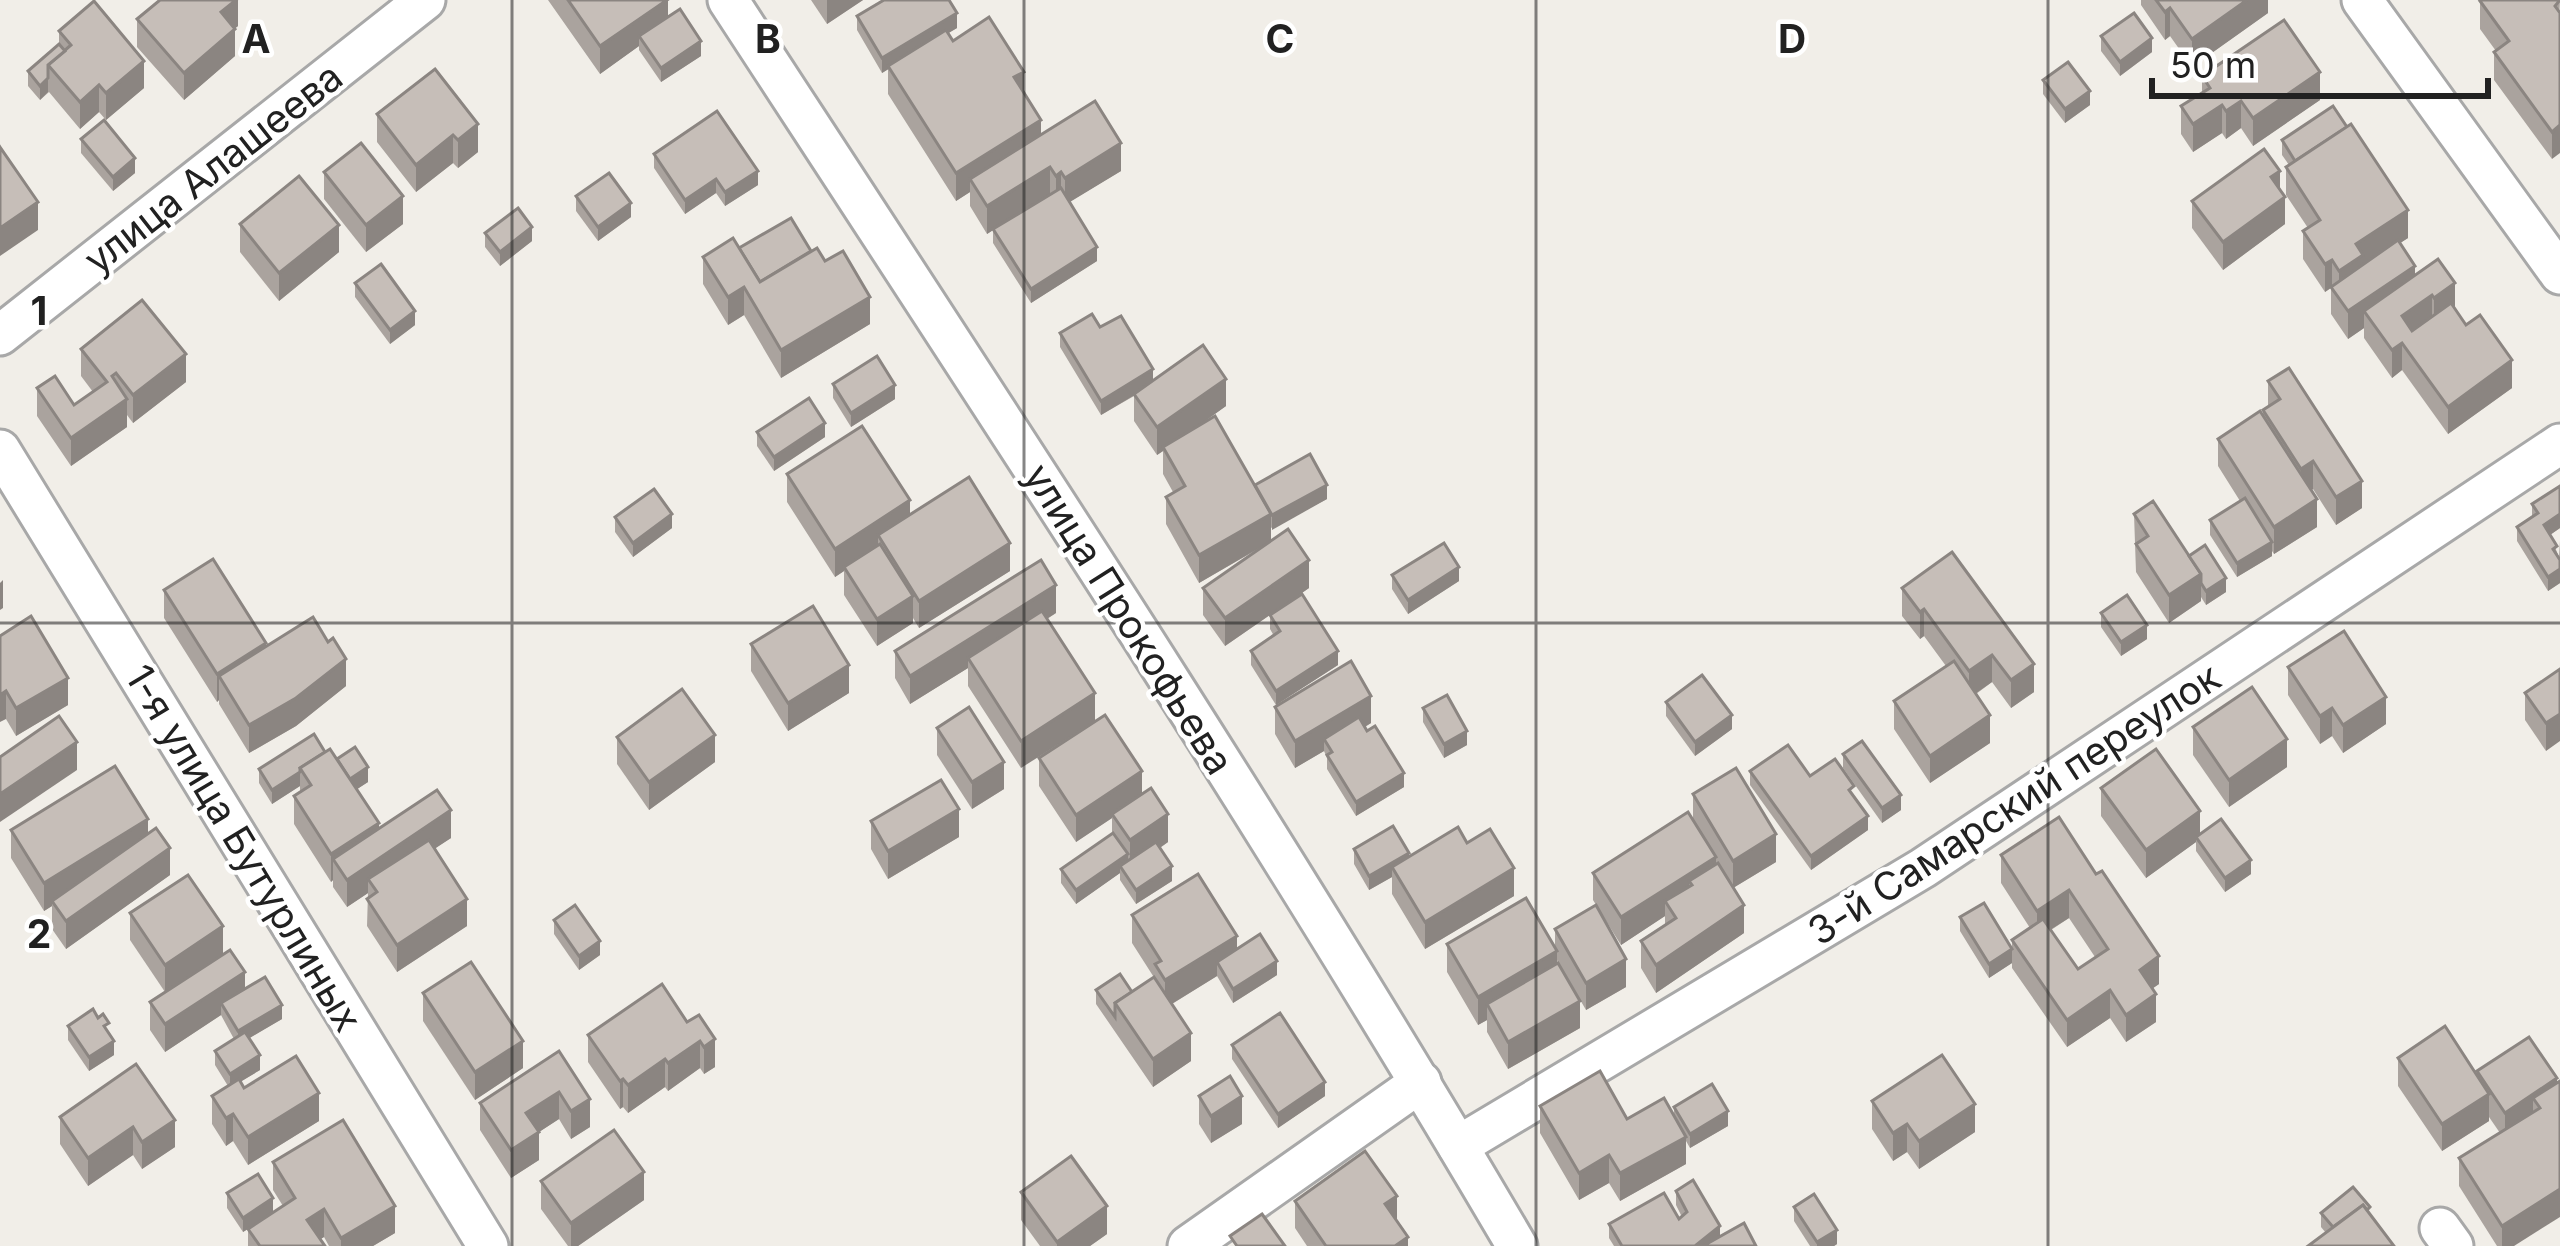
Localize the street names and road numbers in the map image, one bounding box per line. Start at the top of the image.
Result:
street label: улица Алашеева [74,52,351,283]
street label: улица Прокофьева [1015,455,1244,783]
street label: 3-й Самарский переулок [1799,653,2228,954]
street label: 1-я улица Бутурлиных [116,656,372,1039]

